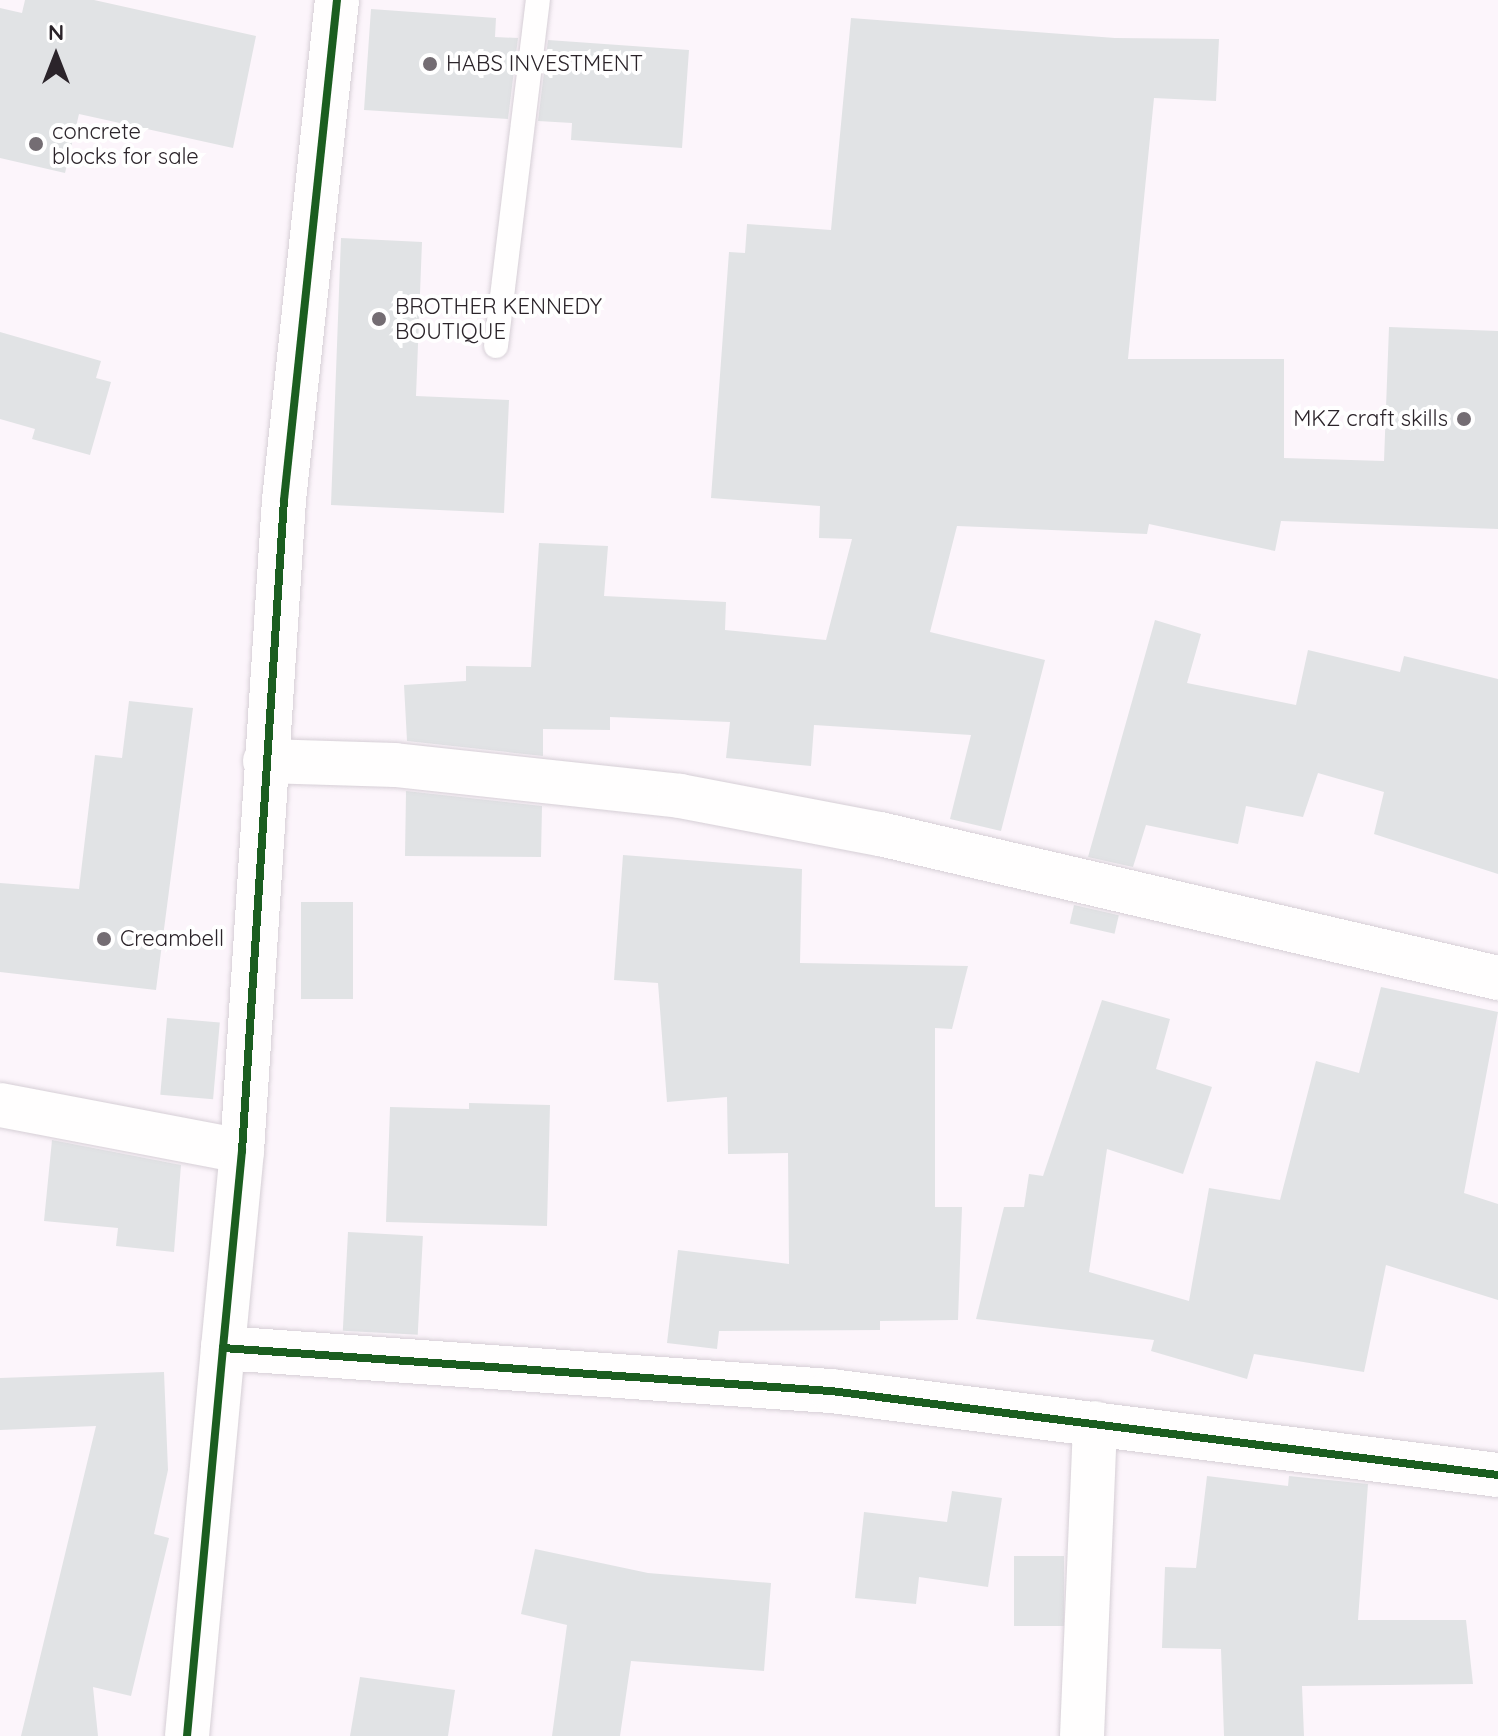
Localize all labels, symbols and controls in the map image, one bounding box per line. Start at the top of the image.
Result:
north arrow [16,16,96,96]
text: N [48,18,64,46]
place label: HABS INVESTMENT [446,51,643,77]
marker: HABS INVESTMENT [421,55,439,73]
place label: concrete blocks for sale [52,118,199,170]
marker: concrete blocks for sale [27,135,45,153]
place label: BROTHER KENNEDY BOUTIQUE [395,293,602,344]
marker: BROTHER KENNEDY BOUTIQUE [370,310,388,328]
place label: MKZ craft skills [1293,406,1448,432]
marker: MKZ craft skills [1455,410,1473,428]
place label: Creambell [120,926,224,952]
marker: Creambell [95,930,113,948]

